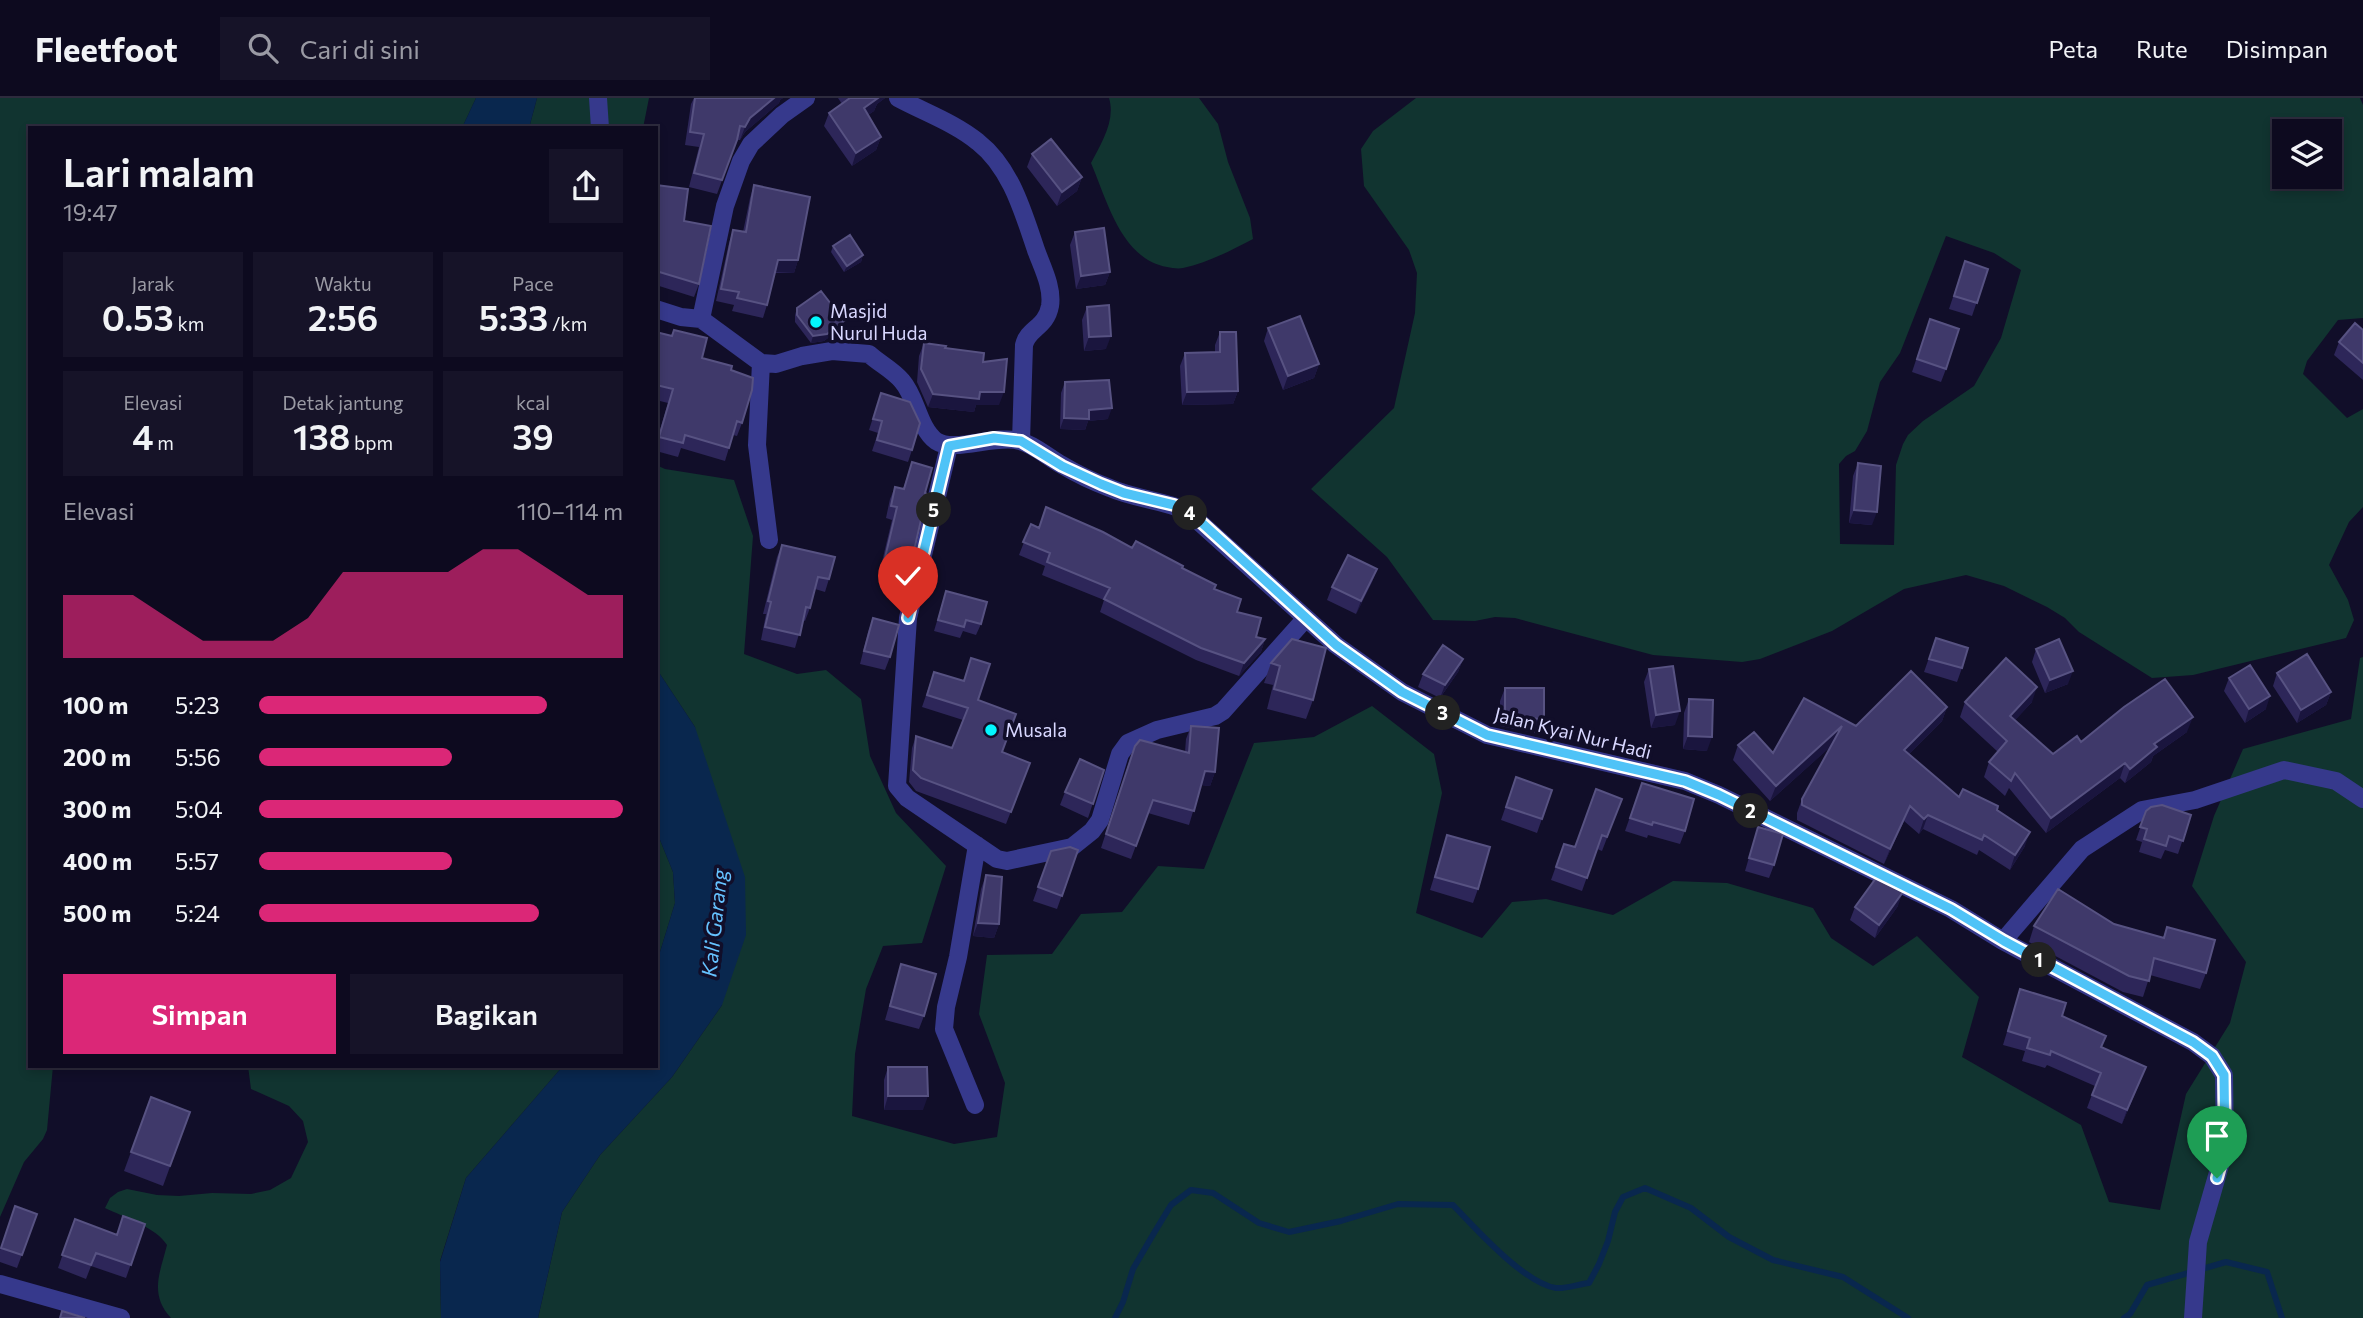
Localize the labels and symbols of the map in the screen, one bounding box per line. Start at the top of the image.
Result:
place label: Masjid Nurul Huda [830,299,927,344]
marker: Masjid Nurul Huda [808,314,824,330]
pin: 5 [916,492,951,528]
pin: 4 [1172,496,1208,530]
pin [878,546,938,618]
pin: 3 [1426,696,1460,730]
street label: Jalan Kyai Nur Hadi [1492,702,1654,763]
place label: Musala [1005,718,1067,741]
marker: Musala [983,722,999,738]
pin: 2 [1734,794,1768,828]
water label: Kali Garang [695,866,732,978]
pin: 1 [2022,942,2056,978]
pin [2187,1106,2247,1178]

